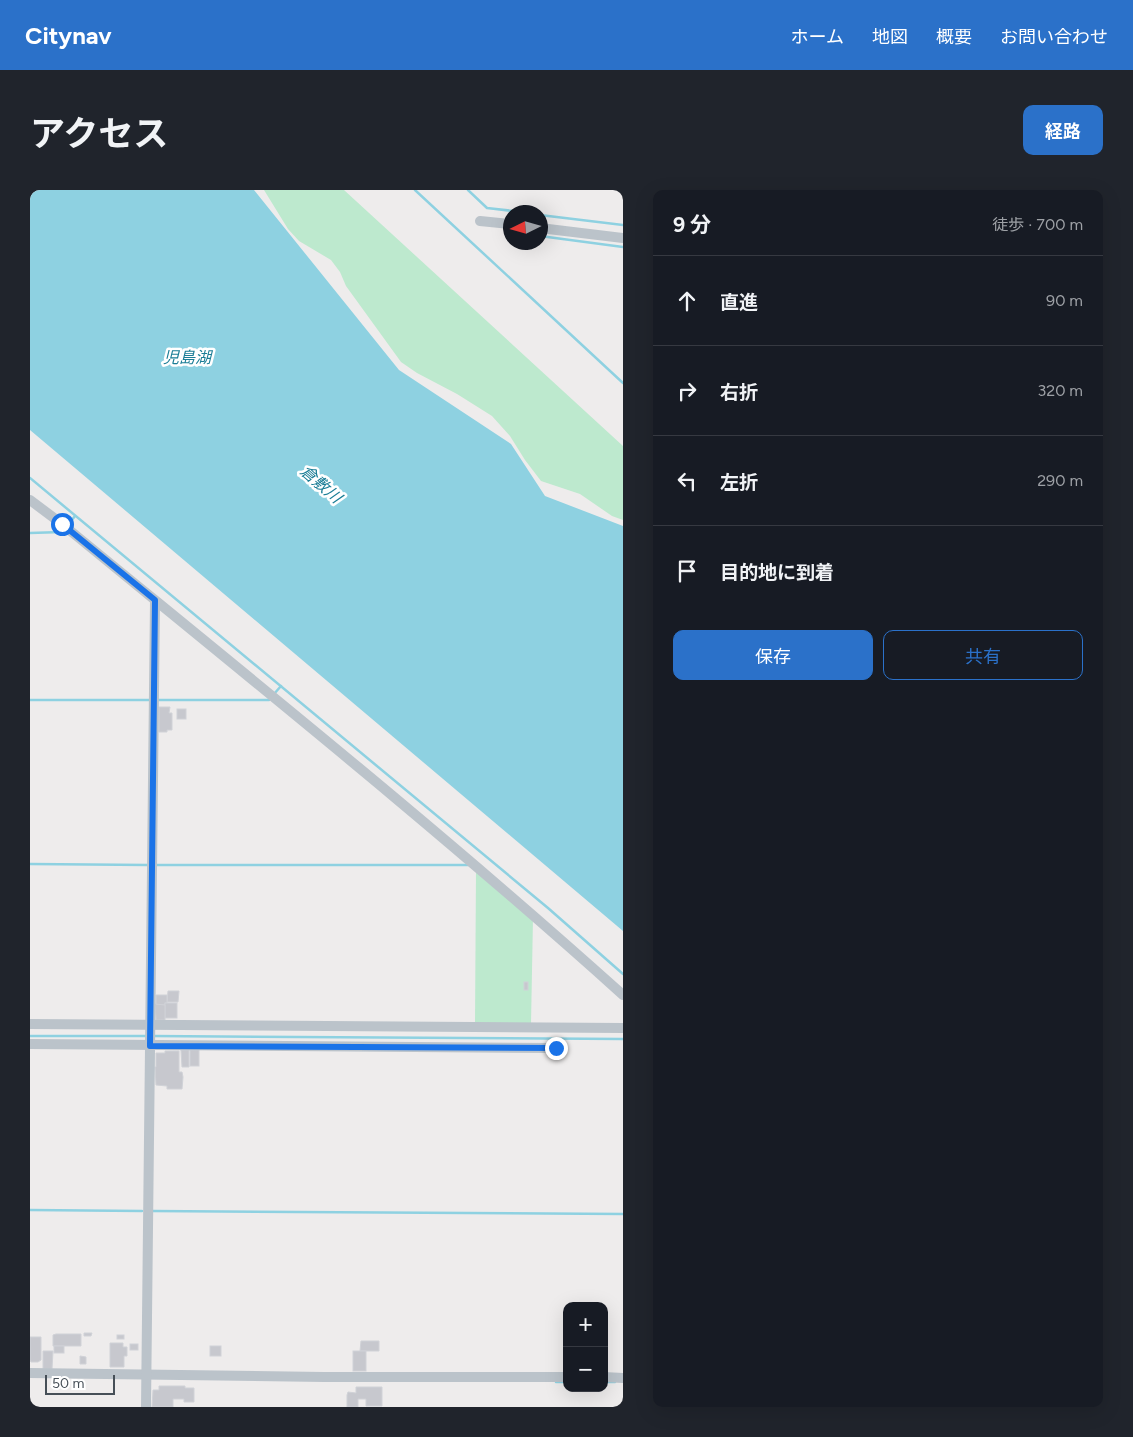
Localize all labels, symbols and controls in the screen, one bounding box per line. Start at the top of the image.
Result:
text: Citynav [25,21,112,50]
text: ホーム [791,26,844,48]
text: 地図 [872,26,908,48]
text: 概要 [936,26,972,48]
text: お問い合わせ [1000,26,1108,48]
button: 経路 [1023,105,1103,155]
text: アクセス [30,113,168,155]
north arrow [503,205,548,250]
text: 9 分 [673,212,711,237]
text: 徒歩 · 700 m [992,215,1083,234]
icon: ahead [673,287,701,315]
text: 直進 [720,291,758,314]
text: 90 m [1046,291,1083,310]
water label: 児島湖 [163,348,214,367]
icon: right [673,377,701,405]
text: 右折 [720,381,758,404]
text: 320 m [1038,381,1083,400]
water label: 倉敷川 [297,461,347,508]
icon: left [673,467,701,495]
text: 左折 [720,471,758,494]
text: 290 m [1037,471,1083,490]
route start [51,513,74,536]
icon: arrive [673,557,701,585]
text: 目的地に到着 [720,561,834,584]
button: 保存 [673,630,873,680]
button: 共有 [883,630,1083,680]
route end [545,1037,568,1060]
map controls [563,1302,608,1392]
button: + [563,1302,608,1347]
button: − [563,1347,608,1392]
scale bar [45,1372,115,1395]
text: 50 m [52,1375,84,1392]

